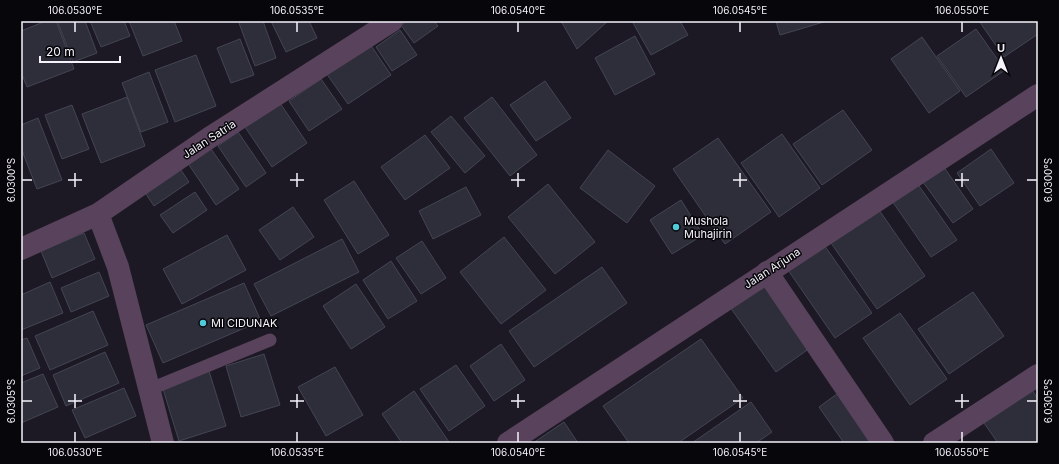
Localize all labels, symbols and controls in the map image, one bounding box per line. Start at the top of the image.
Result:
text: 106.0530°E [48,4,102,16]
text: 106.0535°E [270,4,324,16]
text: 106.0540°E [491,4,545,16]
text: 106.0545°E [713,4,767,16]
text: 106.0550°E [935,4,989,16]
scale bar [40,38,120,64]
north arrow [981,38,1021,78]
text: U [997,41,1005,55]
text: 20 m [46,44,75,59]
street label: Jalan Satria [180,117,238,161]
text: 6.0300°S [5,158,17,202]
text: 6.0300°S [1042,158,1054,202]
place label: Mushola Muhajirin [684,214,732,241]
marker: Mushola Muhajirin [671,222,681,232]
street label: Jalan Arjuna [741,245,803,291]
place label: MI CIDUNAK [211,316,278,330]
marker: MI CIDUNAK [198,318,208,328]
text: 6.0305°S [5,379,17,423]
text: 6.0305°S [1042,379,1054,423]
text: 106.0530°E [48,446,102,458]
text: 106.0535°E [270,446,324,458]
text: 106.0540°E [491,446,545,458]
text: 106.0545°E [713,446,767,458]
text: 106.0550°E [935,446,989,458]

